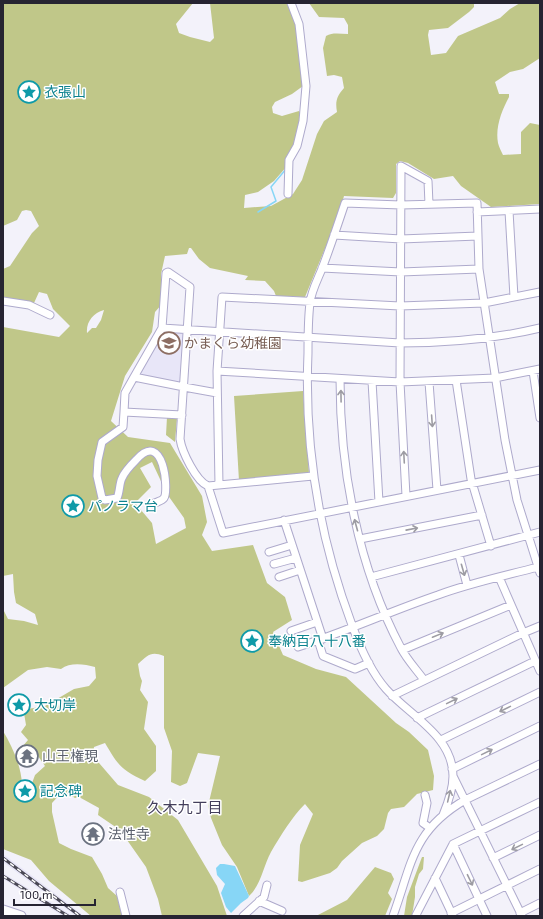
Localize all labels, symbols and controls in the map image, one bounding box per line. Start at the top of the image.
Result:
place icon: 衣張山 [16,79,42,105]
place label: 衣張山 [44,83,86,100]
school or university icon: かまくら幼稚園 [156,330,182,356]
place label: かまくら幼稚園 [184,334,282,351]
one-way arrow [337,390,345,403]
one-way arrow [428,414,435,427]
one-way arrow [400,451,408,464]
place icon: パノラマ台 [60,493,86,519]
place label: パノラマ台 [88,497,158,514]
one-way arrow [352,519,359,532]
one-way arrow [405,525,418,533]
one-way arrow [460,563,467,576]
place icon: 奉納百八十八番 [239,628,265,654]
one-way arrow [431,631,443,639]
place label: 奉納百八十八番 [268,632,366,649]
place icon: 大切岸 [6,692,32,718]
place label: 大切岸 [34,696,76,713]
one-way arrow [446,697,458,704]
one-way arrow [499,706,511,713]
temple icon: 山王権現 [14,743,40,769]
place label: 山王権現 [42,747,98,764]
one-way arrow [481,748,493,755]
place icon: 記念碑 [12,778,38,804]
place label: 記念碑 [40,782,82,799]
one-way arrow [446,790,454,803]
district label: 久木九丁目 [147,798,223,816]
temple icon: 法性寺 [80,821,106,847]
place label: 法性寺 [108,825,150,842]
one-way arrow [511,844,523,851]
one-way arrow [466,873,474,885]
scale bar [14,881,95,907]
text: 100 m [20,887,52,901]

